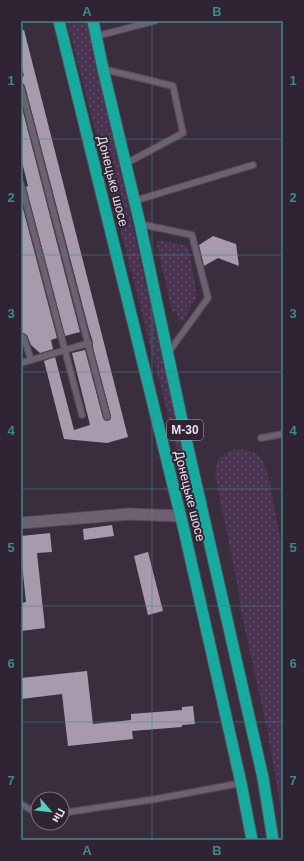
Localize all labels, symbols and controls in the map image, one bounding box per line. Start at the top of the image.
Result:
text: A [82,4,92,19]
text: B [212,4,222,19]
text: 1 [7,73,15,88]
text: 1 [289,73,297,88]
street label: Донецьке шосе [94,134,132,228]
text: 2 [7,190,15,205]
text: 2 [289,190,297,205]
text: 3 [7,306,15,321]
text: 3 [289,306,297,321]
road number: М-30 [167,420,203,440]
text: 4 [7,423,15,438]
text: 4 [289,423,297,438]
street label: Донецьке шосе [171,449,209,543]
text: 5 [7,540,15,555]
text: 5 [289,540,297,555]
text: 6 [7,656,15,671]
text: 6 [289,656,297,671]
text: 7 [7,773,15,788]
text: 7 [289,773,297,788]
north arrow [30,791,70,831]
text: Пн [50,806,68,825]
text: A [82,843,92,858]
text: B [212,843,222,858]

